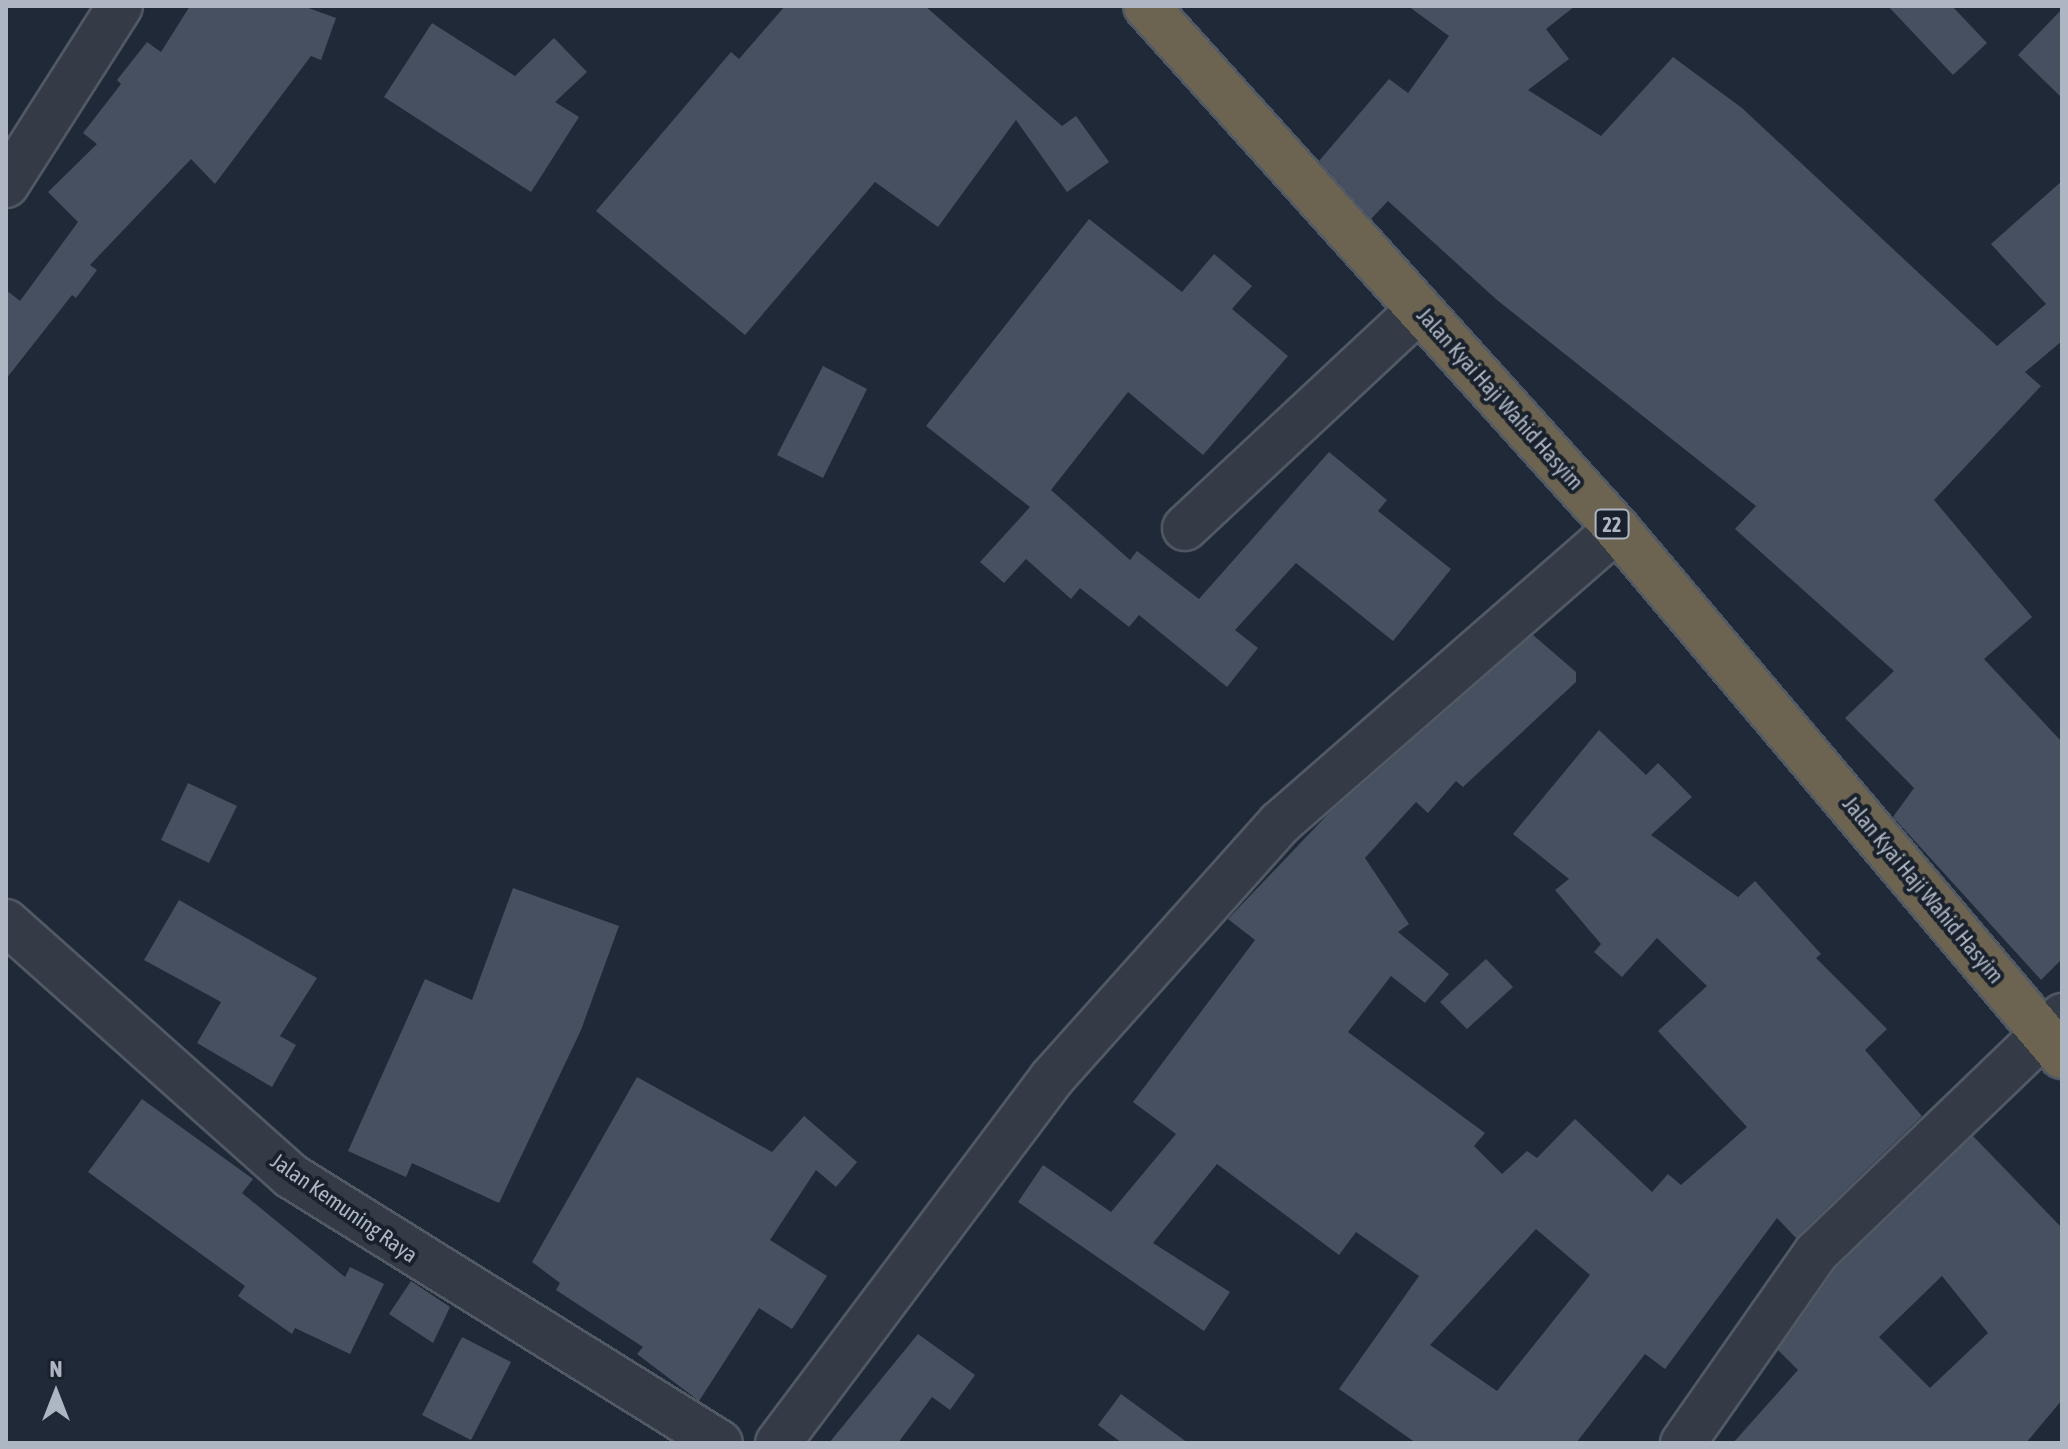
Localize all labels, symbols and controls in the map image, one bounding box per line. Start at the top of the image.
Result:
street label: Jalan Kyai Haji Wahid Hasyim [1411,303,1589,495]
road number: 22 [1594,508,1630,540]
street label: Jalan Kyai Haji Wahid Hasyim [1837,791,2009,989]
street label: Jalan Kemuning Raya [266,1148,422,1268]
north arrow [16,1353,96,1433]
text: N [50,1356,62,1382]

